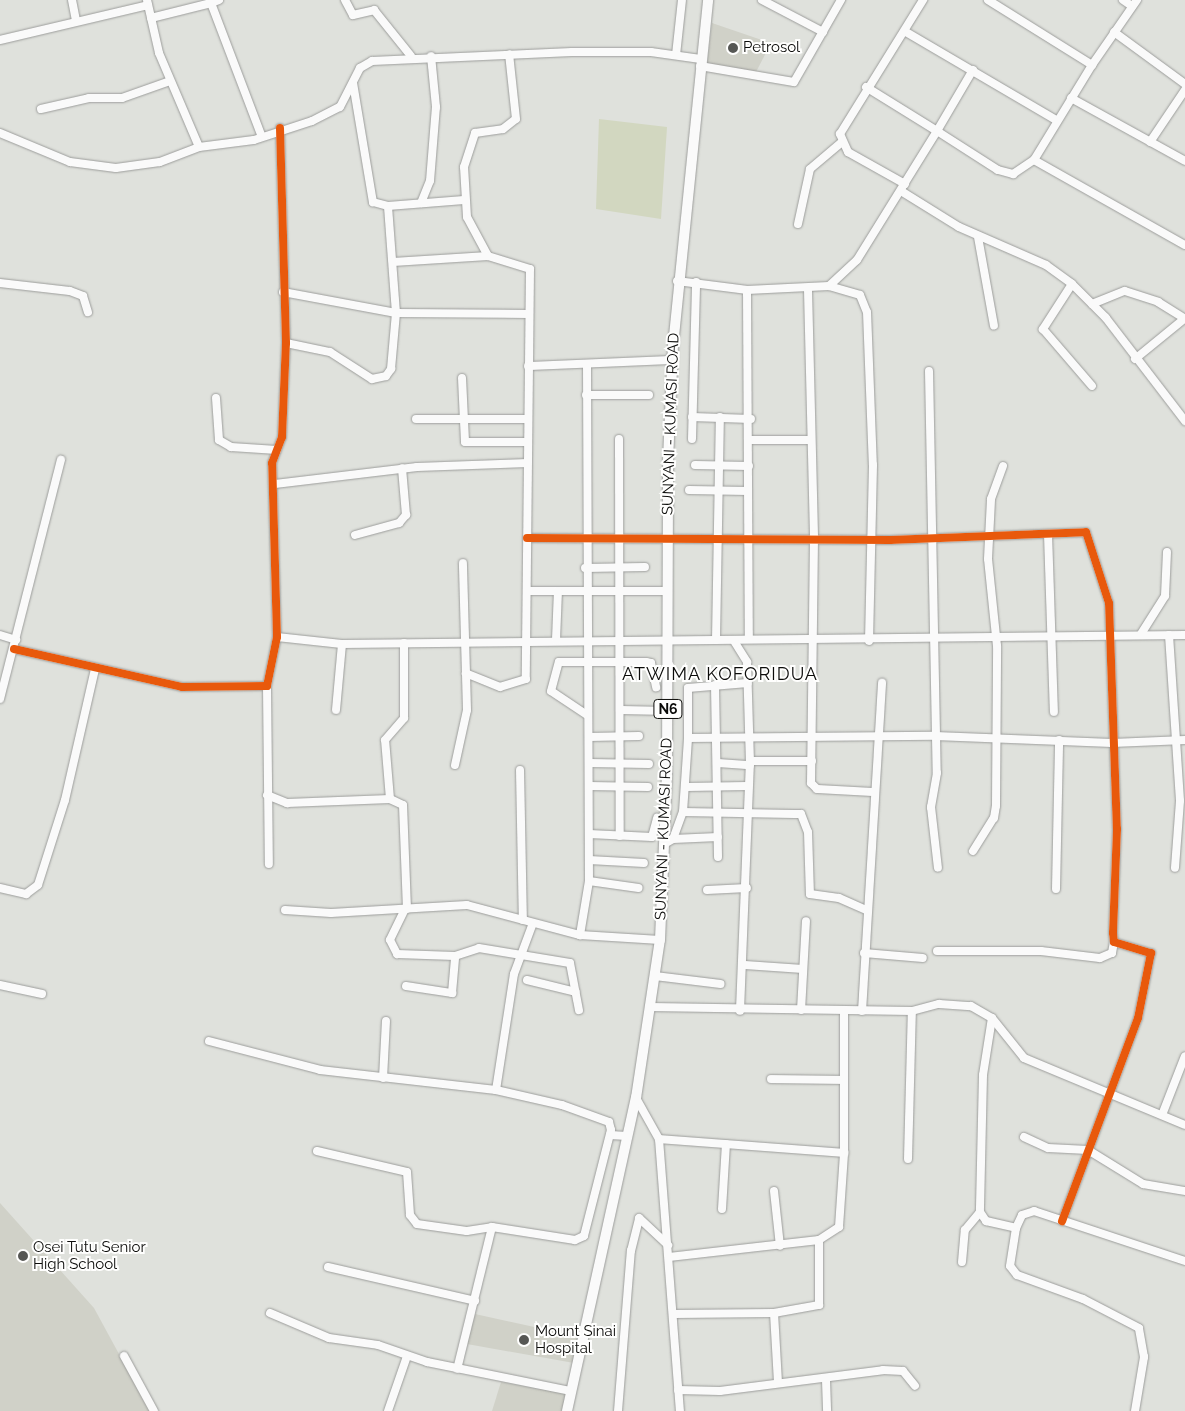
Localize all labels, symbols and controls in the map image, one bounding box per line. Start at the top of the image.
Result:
place label: Petrosol [743,39,800,57]
marker: Petrosol [727,42,739,54]
street label: SUNYANI - KUMASI ROAD [659,333,683,515]
district label: ATWIMA KOFORIDUA [620,663,820,685]
road number: N6 [653,698,683,721]
street label: SUNYANI - KUMASI ROAD [652,738,676,920]
place label: Osei Tutu Senior High School [33,1238,146,1273]
marker: Osei Tutu Senior High School [17,1250,29,1262]
place label: Mount Sinai Hospital [535,1322,616,1357]
marker: Mount Sinai Hospital [517,1333,531,1347]

